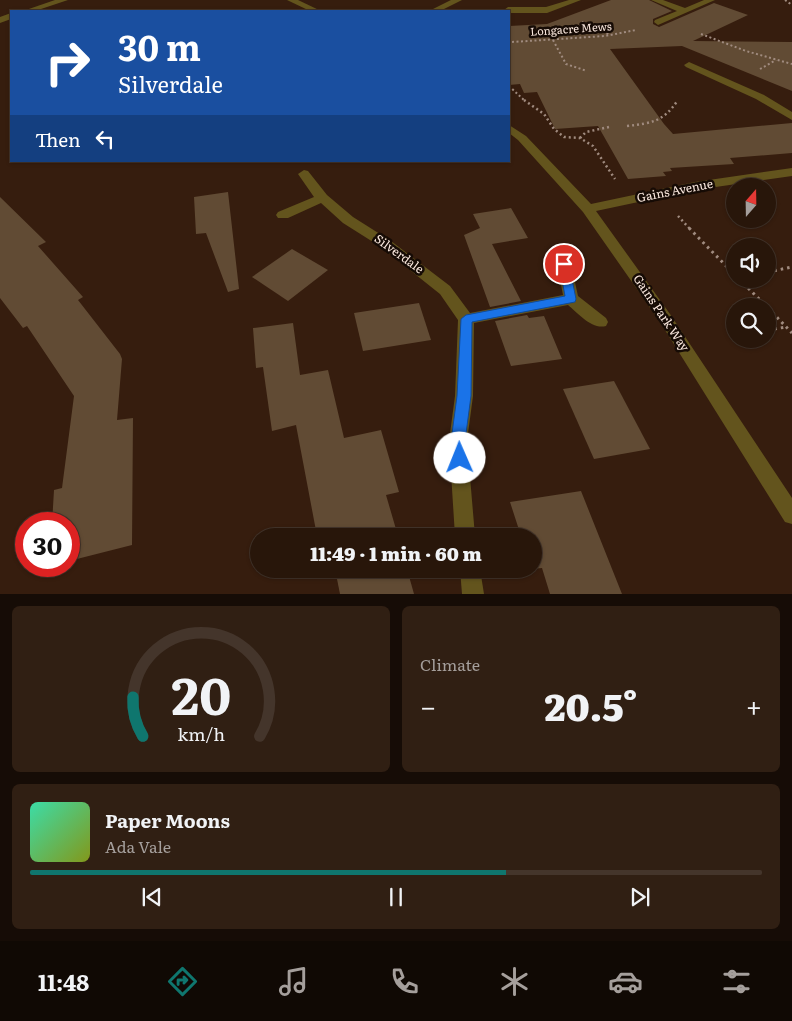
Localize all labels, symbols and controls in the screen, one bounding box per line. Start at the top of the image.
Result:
street label: Longacre Mews [530,17,612,39]
text: 30 m [118,20,201,72]
icon: right [35,30,100,95]
text: Silverdale [118,67,223,100]
text: Then [35,125,81,153]
icon: left [91,125,119,153]
street label: Gains Avenue [635,174,714,206]
north arrow [726,178,776,228]
map controls [726,178,776,348]
street label: Silverdale [371,229,428,277]
button: sound [726,238,776,288]
pin [543,243,585,285]
icon: arrive [550,250,578,278]
street label: Gains Park Way [629,270,694,355]
button: search [726,298,776,348]
position arrow [433,431,485,483]
speed limit sign: 30 [15,512,80,577]
text: 11:49 · 1 min · 60 m [310,539,482,567]
text: Climate [420,652,480,676]
text: 20 [171,654,231,731]
text: 20.5° [544,676,638,733]
text: − [420,684,436,726]
text: + [746,684,762,726]
text: km/h [177,720,225,747]
text: Paper Moons [105,806,230,834]
text: Ada Vale [105,834,171,858]
icon: previous [138,883,166,911]
icon: pause [382,883,410,911]
icon: next [626,883,654,911]
icon: directions [165,964,200,999]
icon: music [276,964,311,999]
icon: phone [387,964,422,999]
icon: climate [497,964,532,999]
icon: car [608,964,643,999]
icon: filters [719,964,754,999]
text: 11:48 [38,965,89,998]

